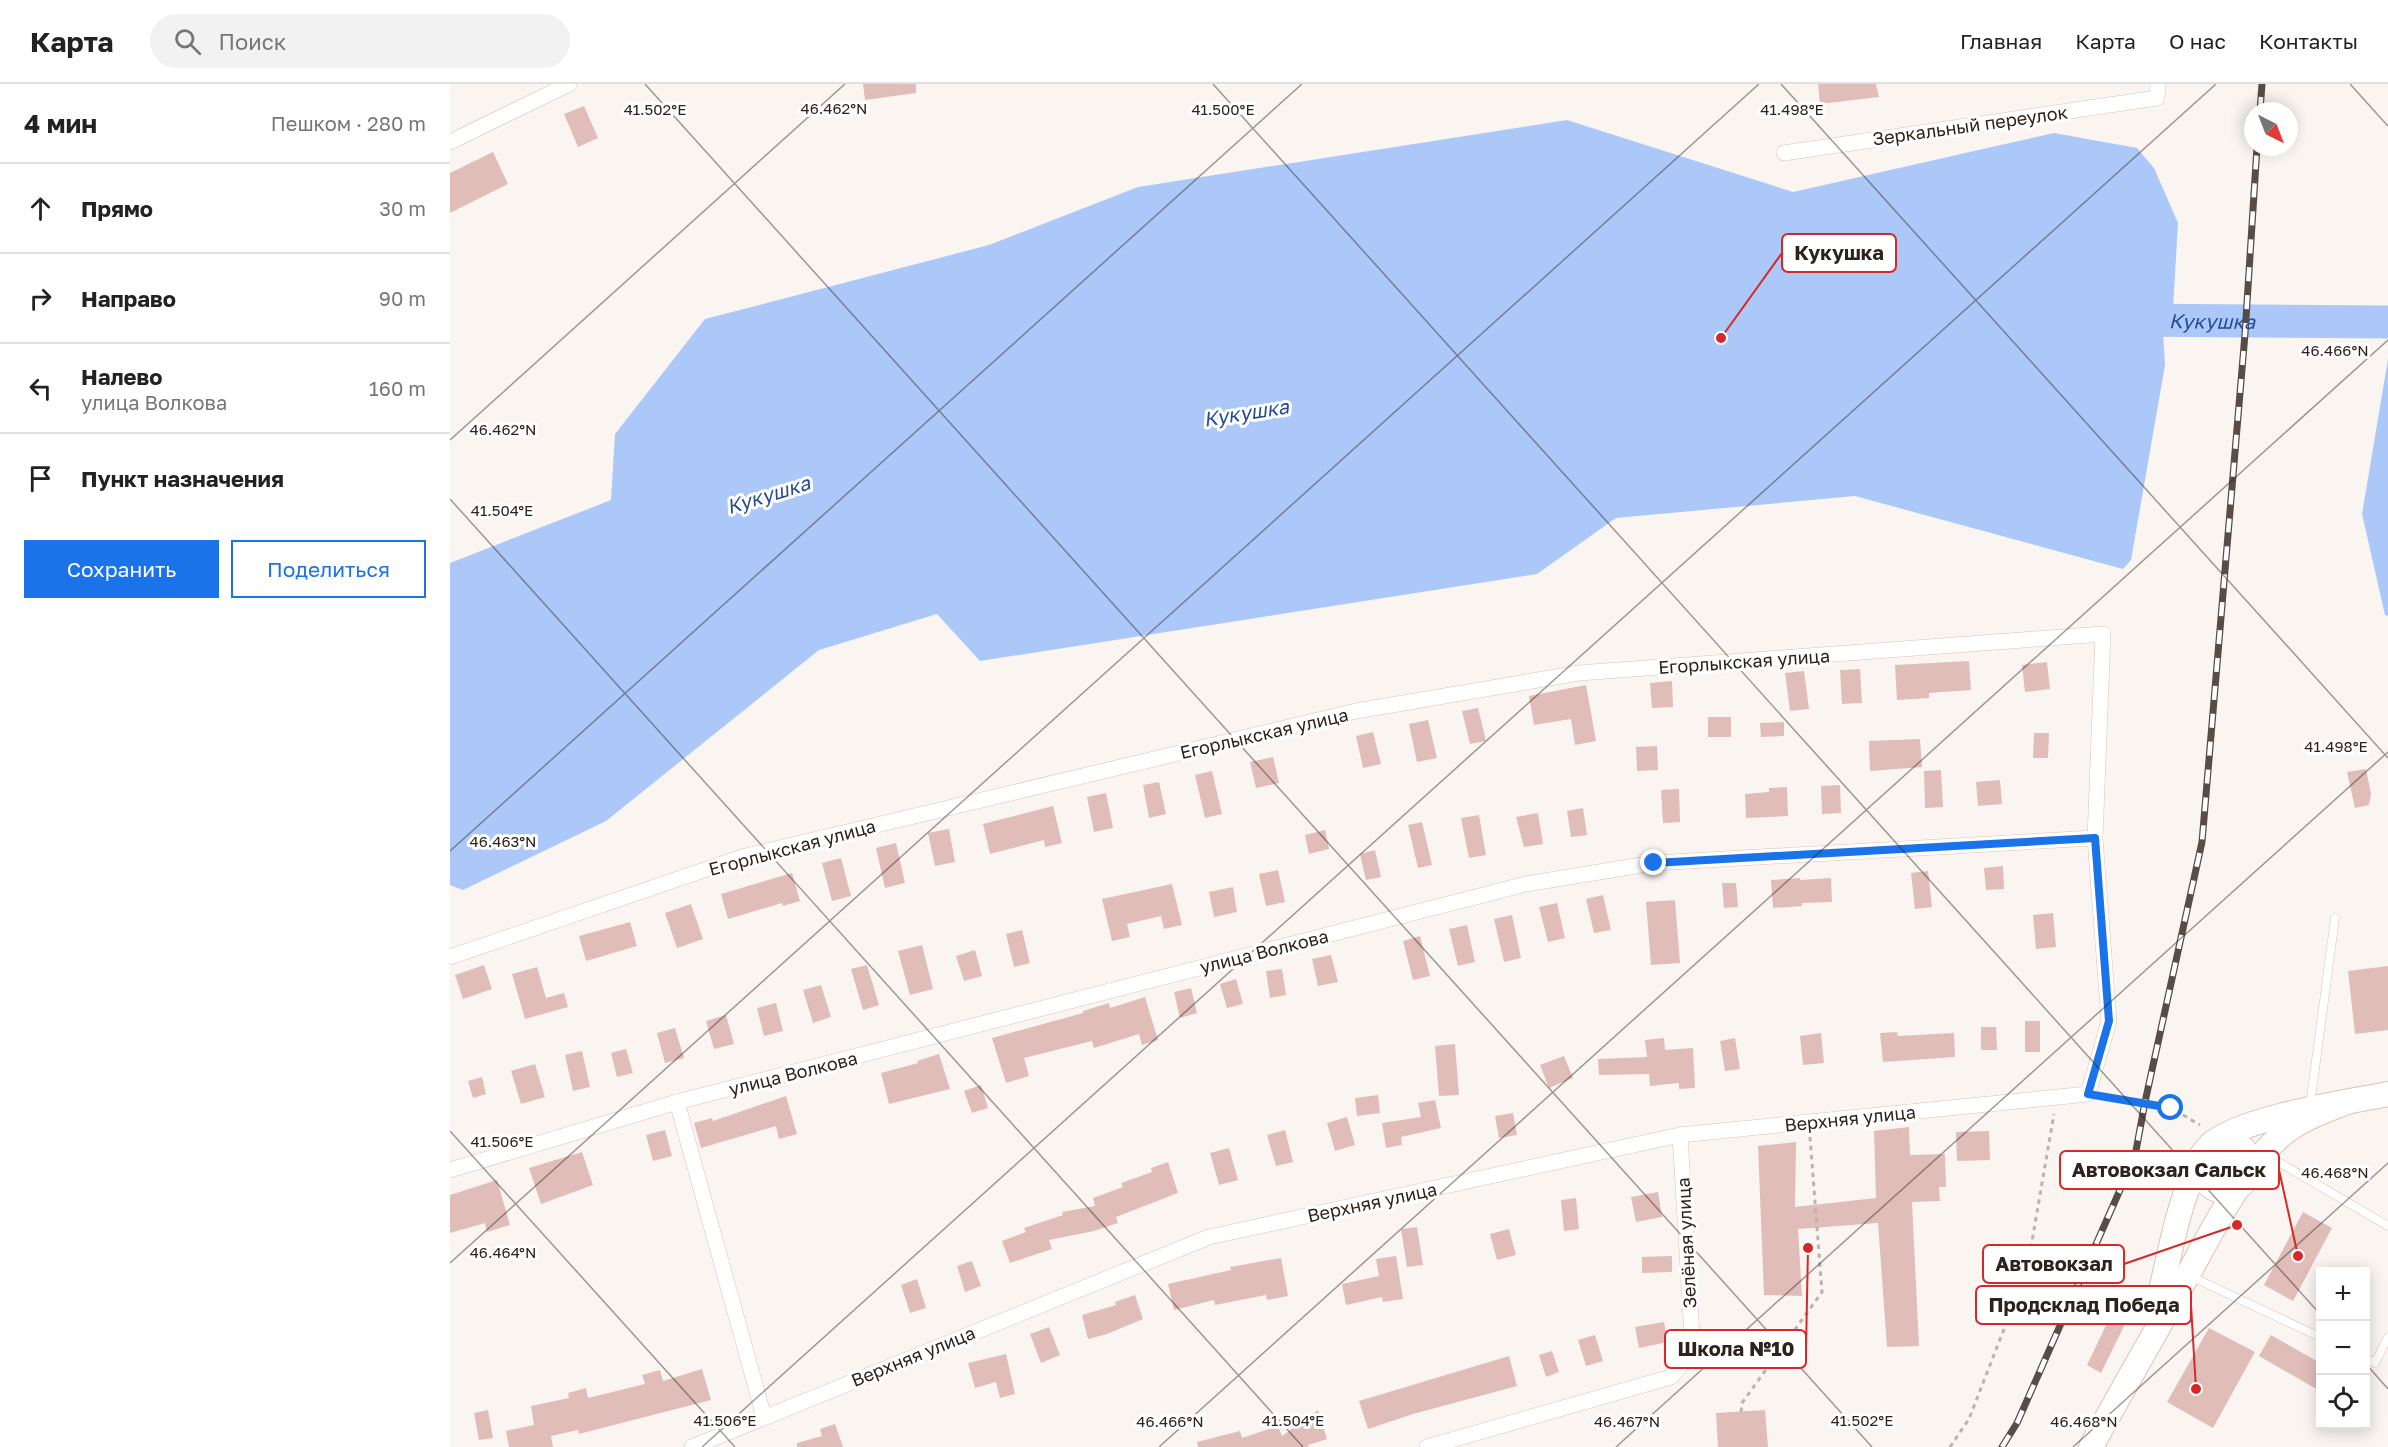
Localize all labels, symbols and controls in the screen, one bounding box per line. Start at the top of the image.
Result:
search box [150,14,570,68]
text: Карта [30,25,114,58]
icon: search [171,25,204,58]
text: Поиск [219,28,286,55]
text: Главная [1960,28,2042,54]
text: Карта [2075,28,2136,54]
text: О нас [2169,28,2226,54]
text: Контакты [2259,28,2358,54]
text: 46.462°N [801,99,867,117]
text: 41.502°E [624,100,686,118]
text: 41.500°E [1191,100,1255,118]
text: 41.498°E [1760,100,1824,118]
street label: Зеркальный переулок [1871,100,2069,150]
north arrow [2244,102,2298,156]
text: 4 мин [24,108,97,139]
text: Пешком · 280 m [271,111,426,135]
icon: ahead [24,192,57,225]
text: Прямо [81,195,153,222]
text: 30 m [379,196,426,220]
callout: Кукушка [1782,234,1896,272]
text: Кукушка [1794,240,1884,264]
icon: right [24,282,57,315]
text: Направо [81,285,176,312]
text: 90 m [379,286,426,310]
water label: Кукушка [2169,308,2256,334]
text: 46.466°N [2301,341,2369,359]
text: Налево [81,363,163,390]
icon: left [24,372,57,405]
text: 160 m [369,376,426,400]
text: улица Волкова [81,390,227,414]
water label: Кукушка [1202,393,1291,432]
text: 46.462°N [470,420,536,438]
icon: arrive [24,462,57,495]
text: Пункт назначения [81,465,284,492]
water label: Кукушка [723,470,814,519]
text: 41.504°E [471,501,533,519]
button: Сохранить [24,540,219,598]
button: Поделиться [231,540,426,598]
street label: Егорлыкская улица [1657,644,1831,678]
street label: Егорлыкская улица [1178,703,1350,763]
text: 41.498°E [2304,737,2368,755]
street label: Егорлыкская улица [706,814,878,880]
text: 46.463°N [470,832,536,850]
route end [1640,849,1666,875]
street label: улица Волкова [1197,924,1331,978]
street label: улица Волкова [726,1046,860,1100]
route start [2157,1094,2183,1120]
street label: Верхняя улица [1783,1100,1917,1136]
text: 41.506°E [470,1132,534,1150]
callout: Автовокзал Сальск [2060,1151,2279,1189]
text: Автовокзал Сальск [2072,1157,2267,1181]
text: 46.468°N [2301,1163,2369,1181]
street label: Зелёная улица [1672,1177,1700,1309]
street label: Верхняя улица [1305,1178,1439,1226]
text: 46.464°N [470,1243,536,1261]
callout: Автовокзал [1983,1245,2124,1283]
text: Автовокзал [1995,1251,2113,1275]
map controls [2316,1267,2370,1429]
button: + [2316,1267,2370,1321]
callout: Продсклад Победа [1976,1286,2191,1324]
text: Продсклад Победа [1988,1292,2180,1316]
street label: Верхняя улица [848,1321,978,1391]
button: − [2316,1321,2370,1375]
callout: Школа №10 [1665,1330,1806,1368]
text: Школа №10 [1677,1336,1795,1360]
button: locate [2316,1375,2370,1429]
text: 41.506°E [693,1411,757,1429]
text: 41.504°E [1262,1411,1324,1429]
text: 41.502°E [1831,1411,1893,1429]
text: 46.466°N [1136,1412,1204,1430]
text: 46.467°N [1594,1412,1660,1430]
text: 46.468°N [2050,1412,2118,1430]

